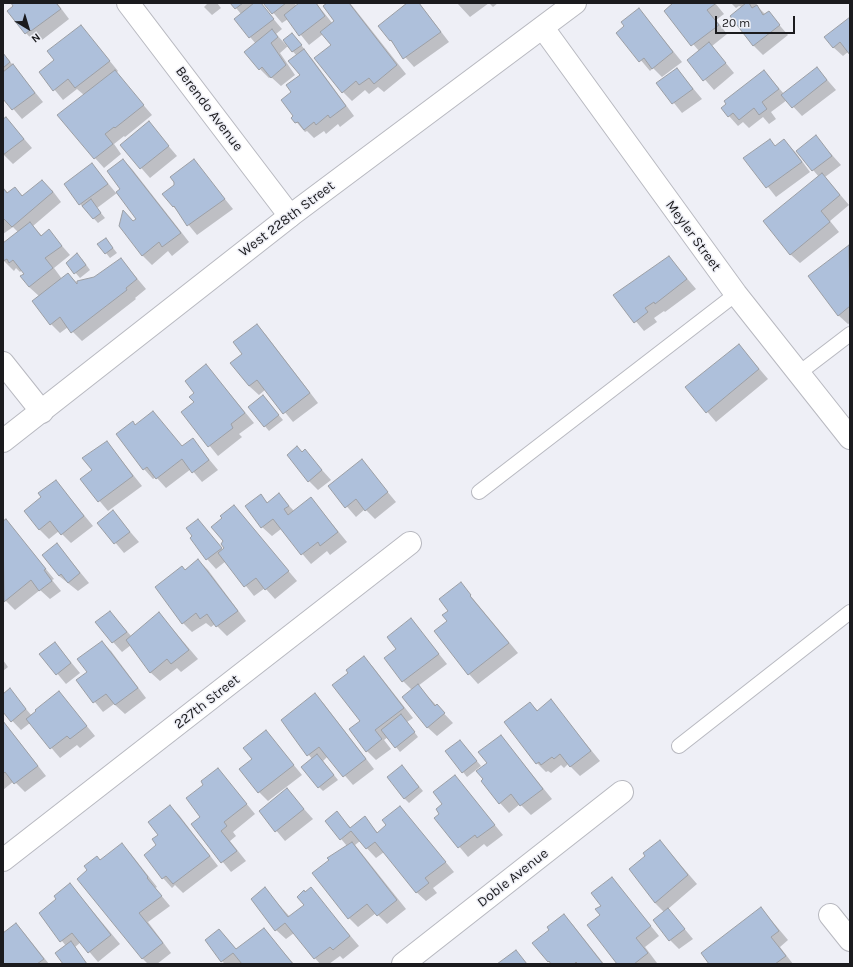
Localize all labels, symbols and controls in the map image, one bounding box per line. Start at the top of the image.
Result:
north arrow [8,8,48,48]
scale bar [717,8,797,34]
text: 20 m [722,16,750,30]
text: N [29,30,43,45]
street label: Berendo Avenue [172,63,246,155]
street label: West 228th Street [236,178,338,260]
street label: Meyler Street [662,197,724,275]
street label: 227th Street [171,671,243,733]
street label: Doble Avenue [474,845,552,911]

